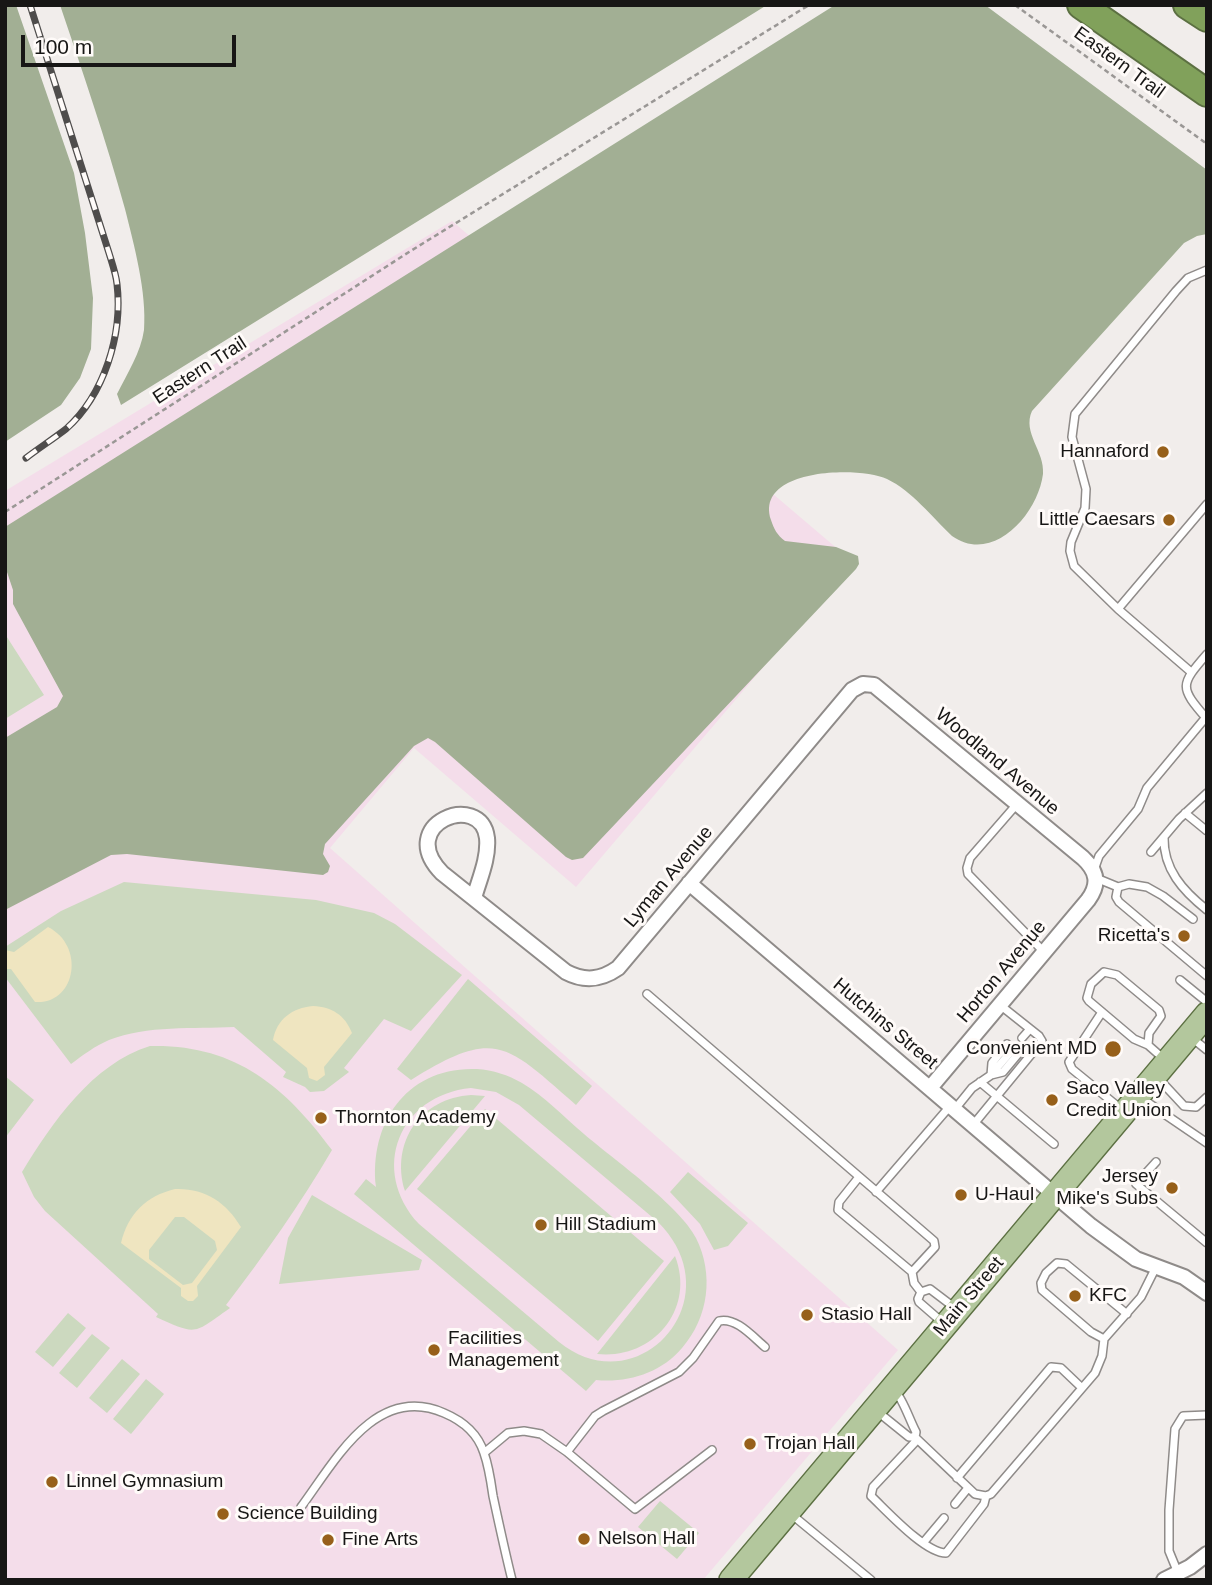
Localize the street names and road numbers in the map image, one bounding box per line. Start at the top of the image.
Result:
street label: Eastern Trail [1069,22,1169,104]
street label: Eastern Trail [149,332,251,410]
street label: Woodland Avenue [930,704,1064,820]
street label: Lyman Avenue [620,822,718,932]
street label: Horton Avenue [953,916,1051,1028]
street label: Hutchins Street [828,974,942,1074]
street label: Main Street [929,1252,1009,1342]

